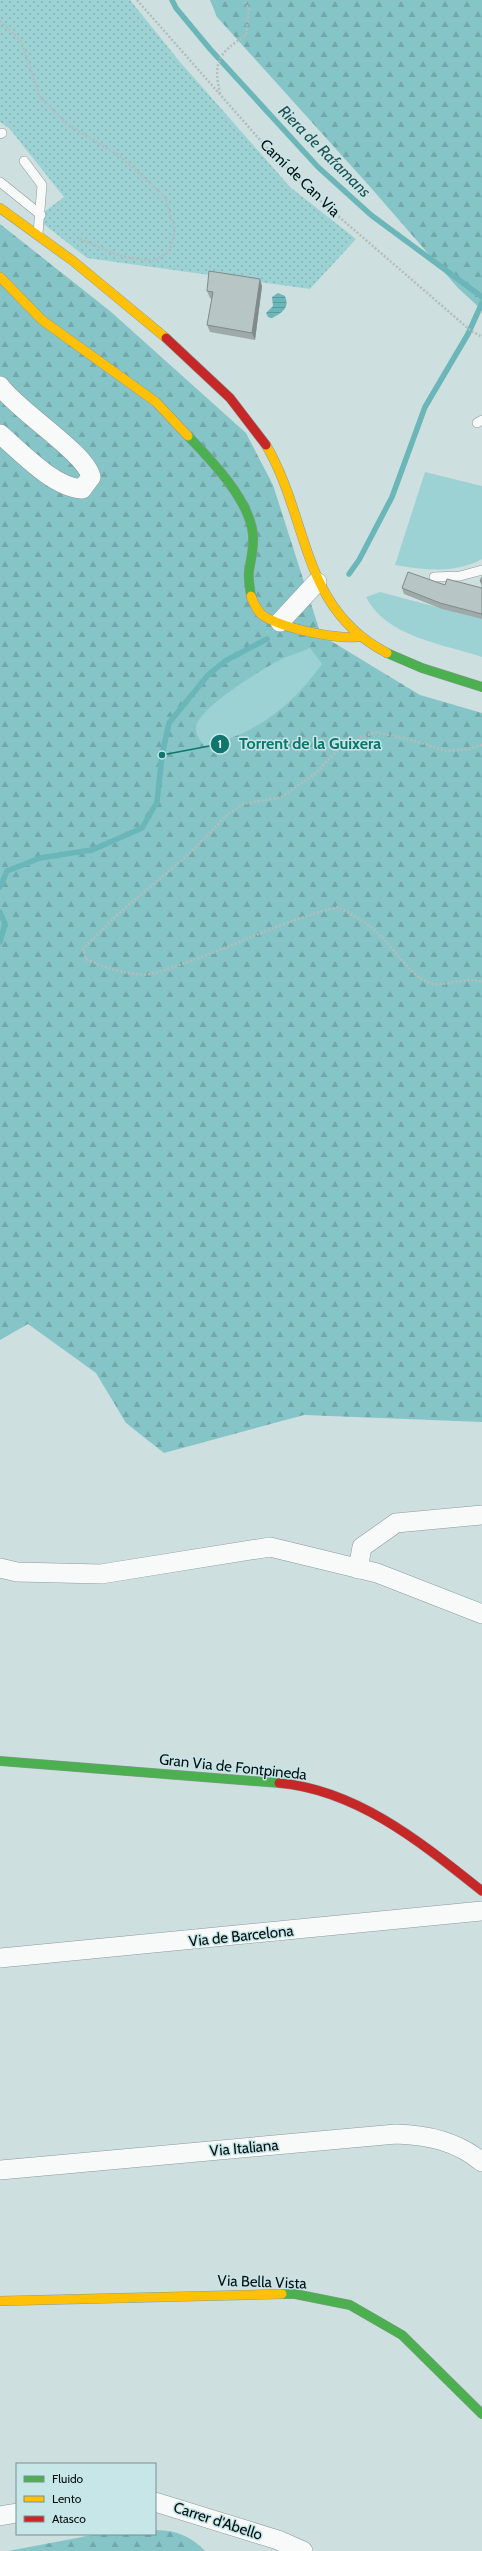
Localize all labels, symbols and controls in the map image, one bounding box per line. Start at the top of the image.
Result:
water label: Riera de Rafamans [275,101,375,201]
street label: Camí de Can Via [256,135,344,221]
callout: Torrent de la Guixera [210,730,389,758]
text: Torrent de la Guixera [239,734,381,753]
text: 1 [218,736,222,751]
street label: Gran Via de Fontpineda [158,1750,309,1784]
street label: Via de Barcelona [188,1921,295,1950]
street label: Via Italiana [209,2136,280,2160]
street label: Via Bella Vista [217,2271,308,2293]
legend [16,2463,156,2535]
text: Fluido [52,2471,84,2486]
text: Lento [52,2491,82,2506]
street label: Carrer d'Abello [171,2498,265,2544]
text: Atasco [52,2511,86,2526]

